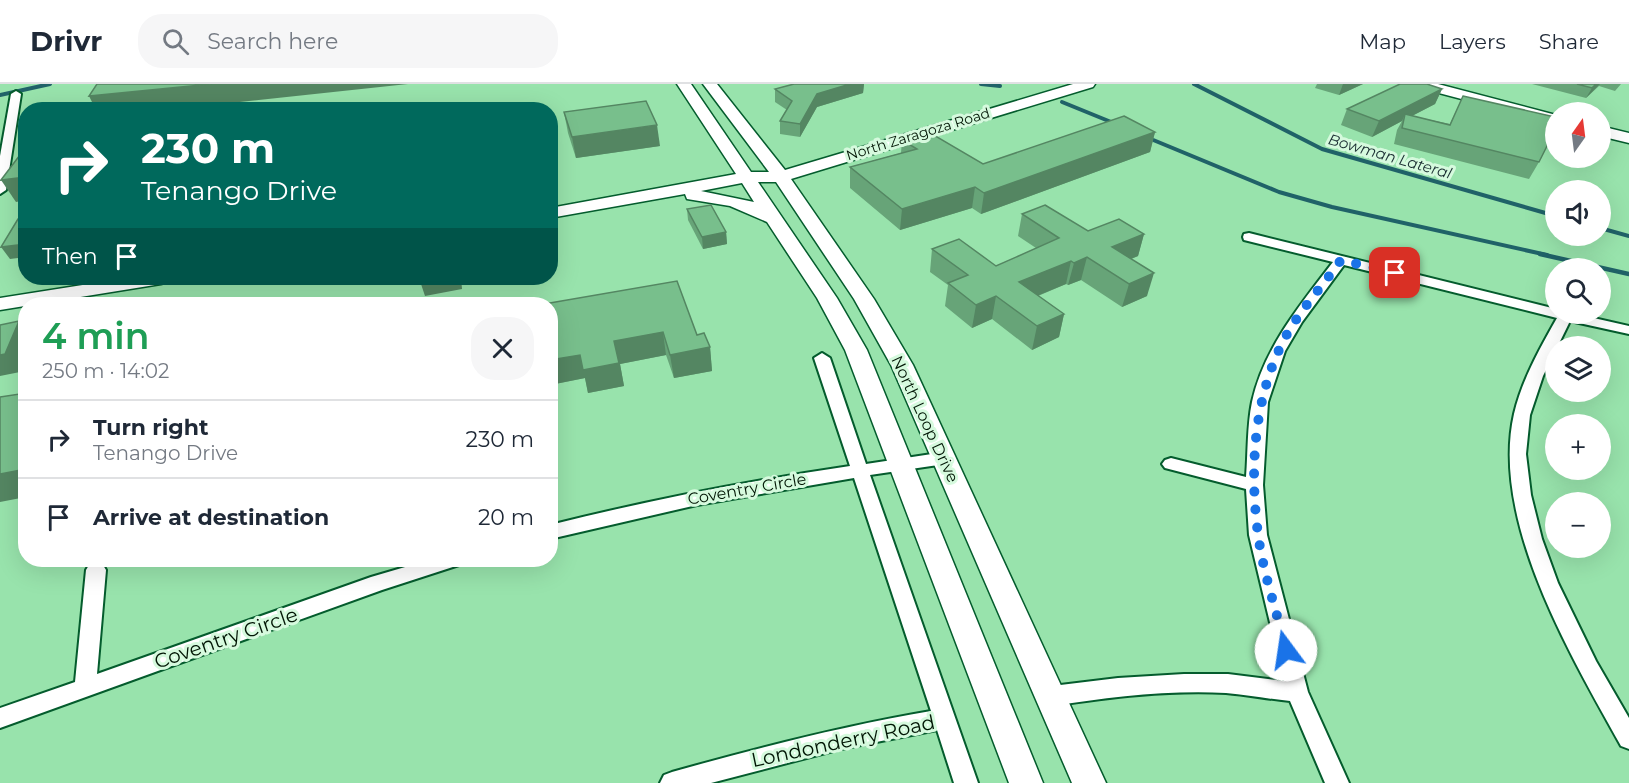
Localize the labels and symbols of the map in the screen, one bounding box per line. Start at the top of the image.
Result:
north arrow [1545,102,1611,168]
street label: North Zaragoza Road [844,104,992,164]
water label: Bowman Lateral [1326,129,1454,183]
pin [1369,247,1420,298]
street label: North Loop Drive [887,353,963,485]
street label: Coventry Circle [686,469,808,509]
street label: Coventry Circle [151,602,301,674]
position arrow [1254,618,1318,682]
street label: Londonderry Road [749,710,937,772]

